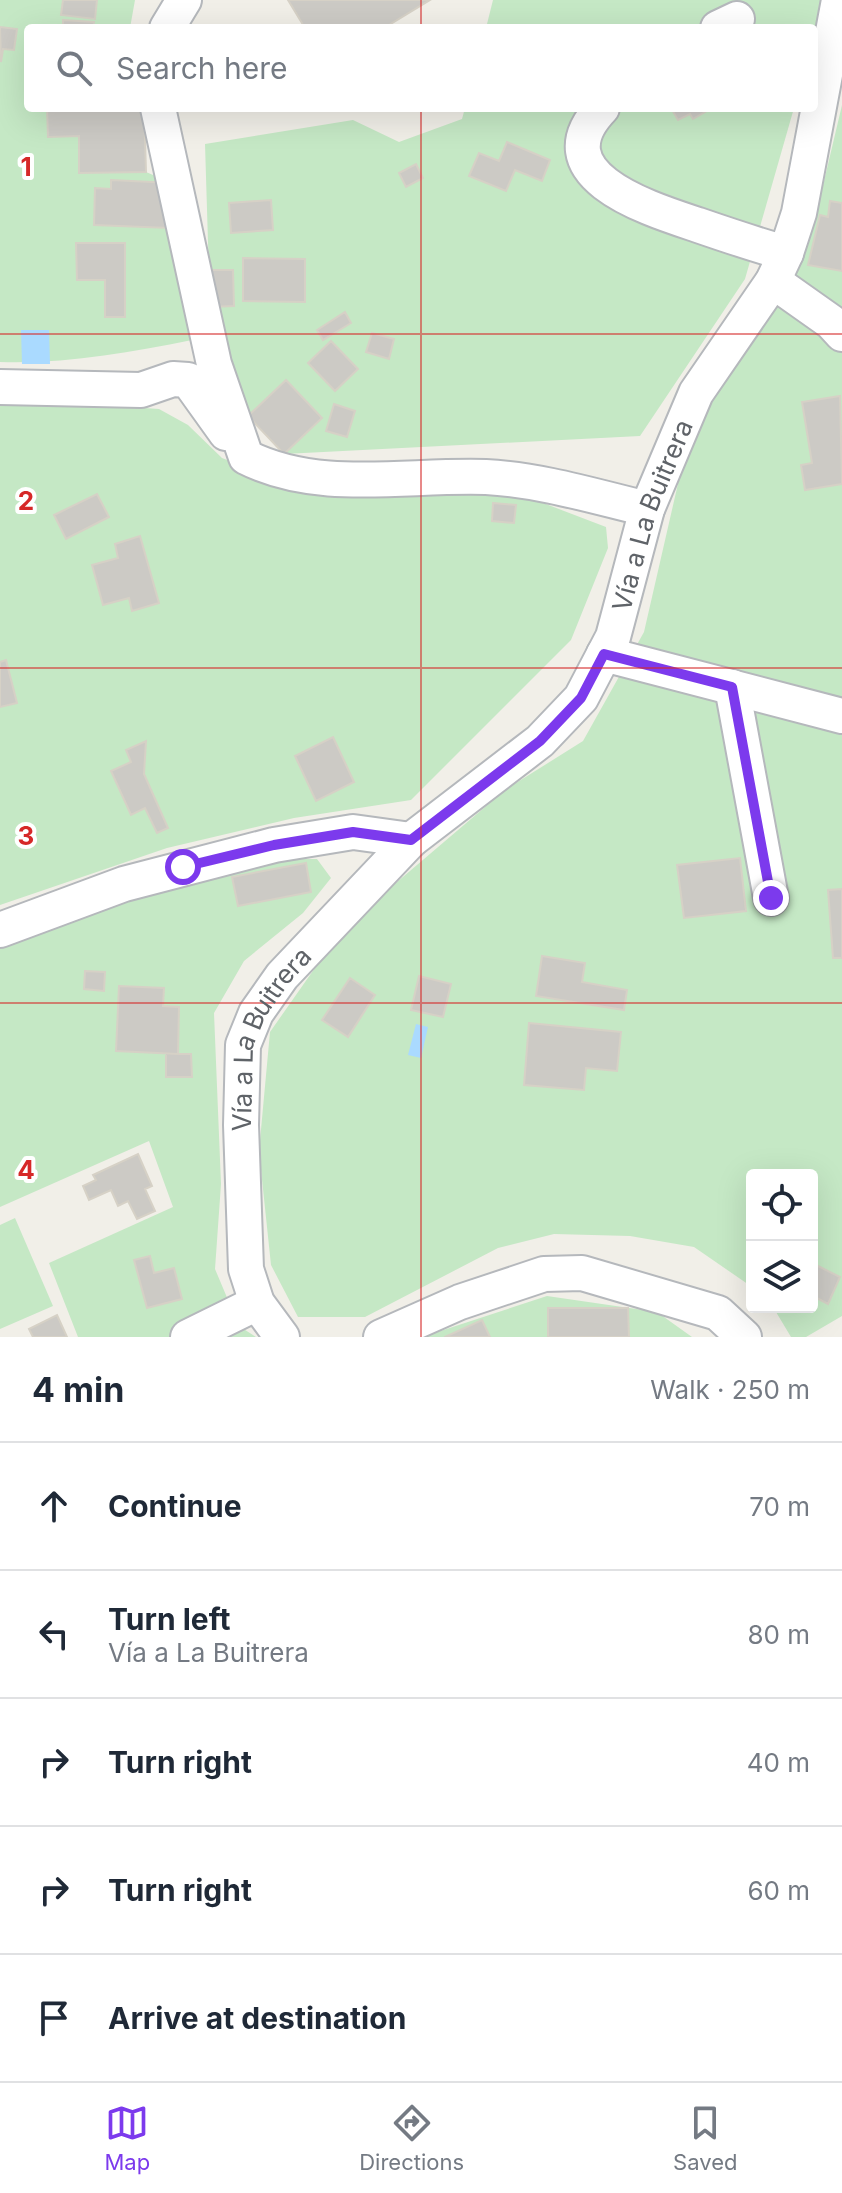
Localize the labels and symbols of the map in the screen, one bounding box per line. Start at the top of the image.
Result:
text: 1 [20,151,32,182]
street label: Vía a La Buitrera [605,415,699,614]
text: 2 [18,485,34,516]
text: 3 [18,820,34,851]
route start [165,849,201,885]
route end [753,880,789,916]
street label: Vía a La Buitrera [225,940,317,1132]
text: 4 [17,1154,35,1185]

